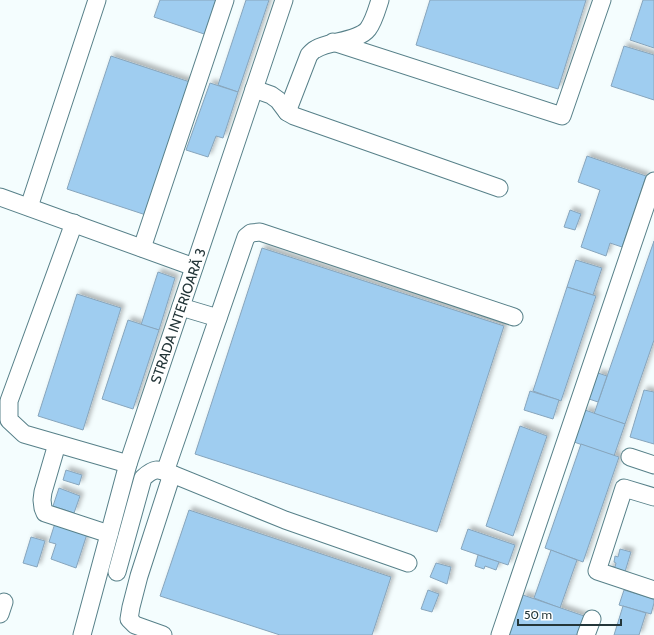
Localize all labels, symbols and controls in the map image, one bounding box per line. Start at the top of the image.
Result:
street label: STRADA INTERIOARĂ 3 [146,246,210,386]
scale bar [518,601,621,627]
text: 50 m [524,607,552,622]

